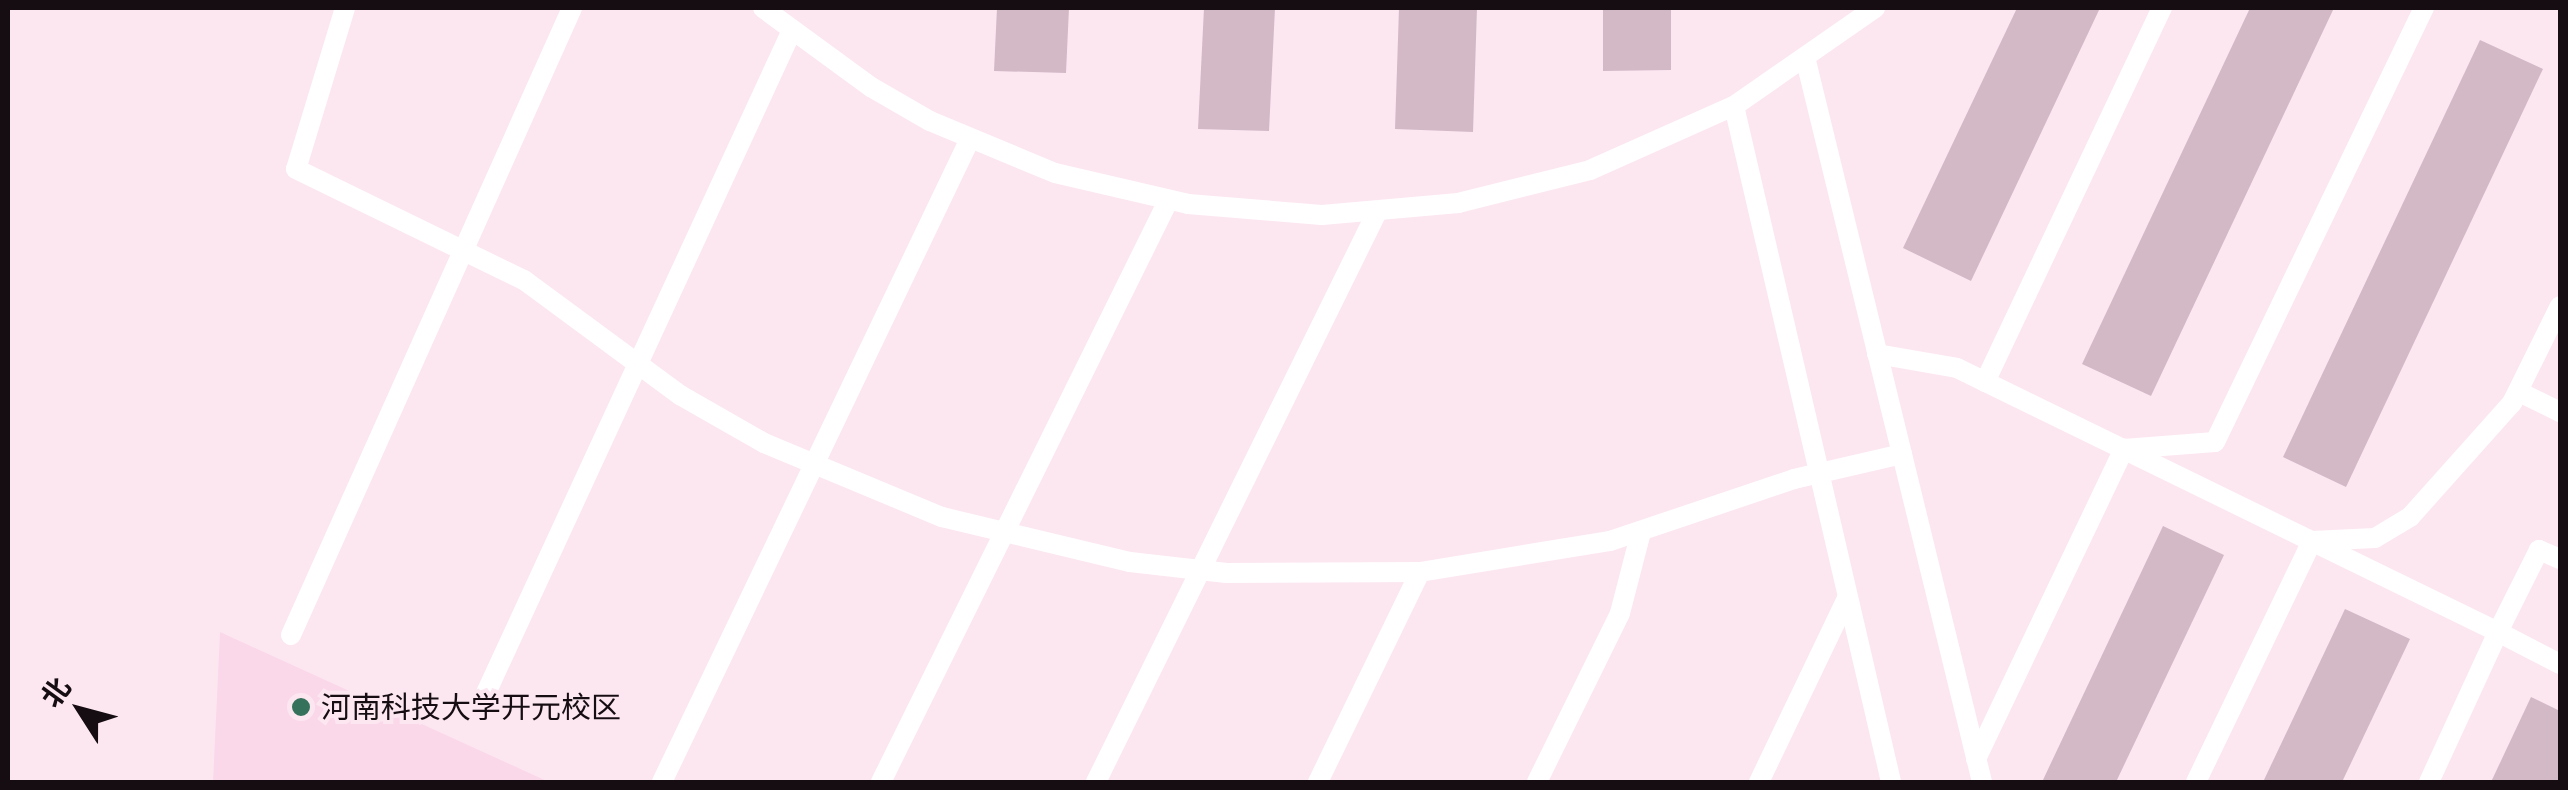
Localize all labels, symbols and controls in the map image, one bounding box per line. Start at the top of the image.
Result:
north arrow [30,660,130,760]
text: 北 [32,670,79,715]
place label: 河南科技大学开元校区 [321,689,621,725]
marker: 河南科技大学开元校区 [290,696,312,718]

